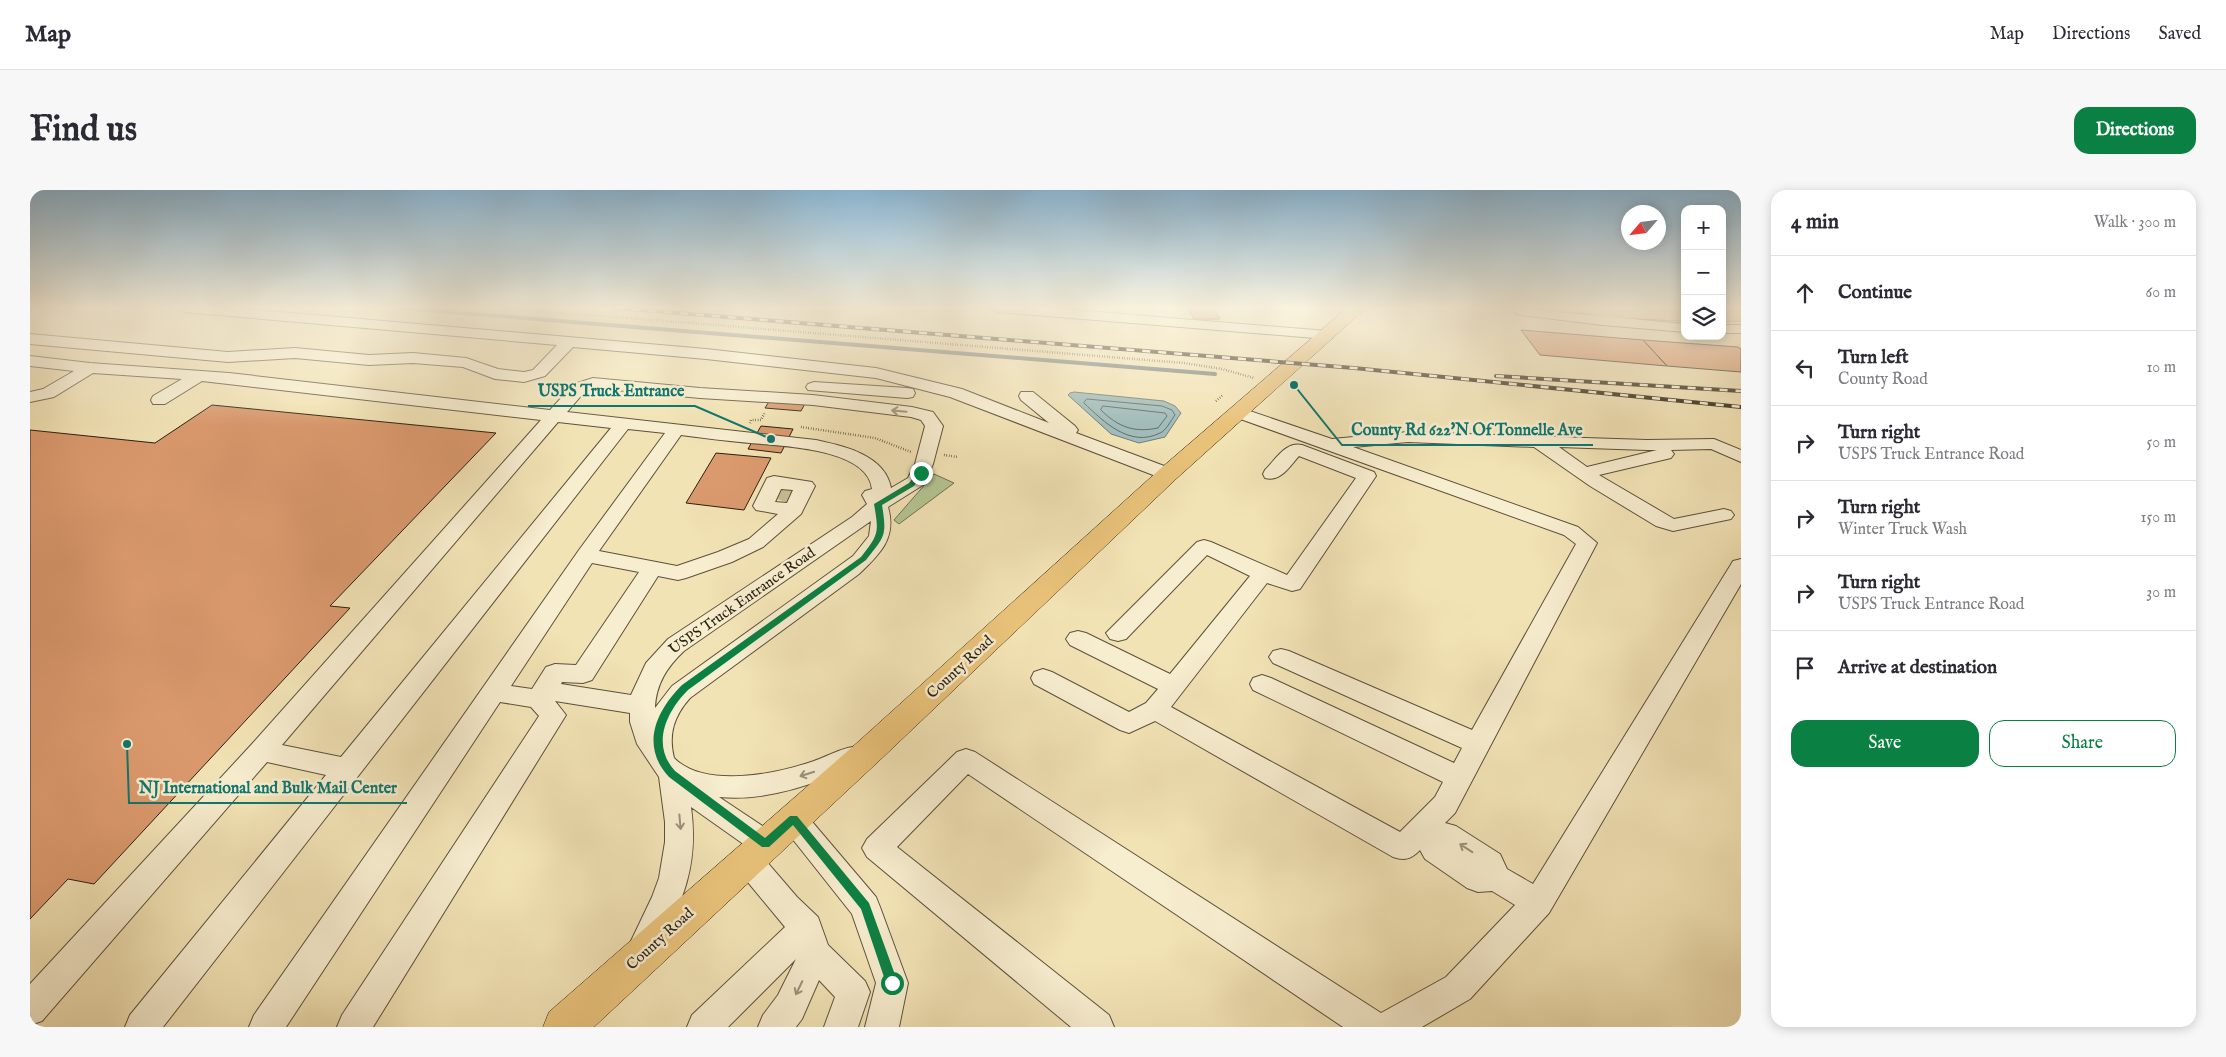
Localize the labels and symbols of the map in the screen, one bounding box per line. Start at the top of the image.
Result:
north arrow [1621,205,1666,250]
callout: USPS Truck Entrance [528,375,695,406]
text: USPS Truck Entrance [537,382,685,402]
one-way arrow [891,406,907,416]
callout: County Rd 622'N Of Tonnelle Ave [1342,414,1593,445]
text: County Rd 622'N Of Tonnelle Ave [1351,421,1583,441]
route end [910,462,933,485]
street label: USPS Truck Entrance Road [665,543,820,659]
street label: County Road [923,631,998,703]
one-way arrow [799,770,815,780]
callout: NJ International and Bulk Mail Center [129,772,407,803]
text: NJ International and Bulk Mail Center [138,779,397,799]
one-way arrow [675,814,685,830]
one-way arrow [1459,843,1473,853]
street label: County Road [622,903,698,974]
route start [881,972,904,995]
one-way arrow [794,980,803,995]

